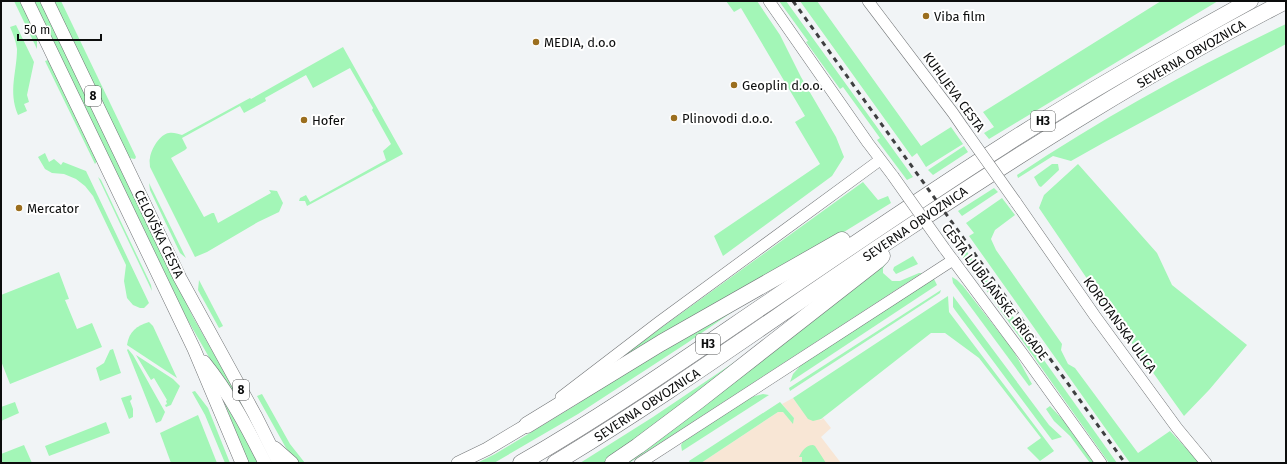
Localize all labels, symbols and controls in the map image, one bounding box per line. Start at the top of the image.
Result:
place label: Viba film [934,9,985,24]
marker: Viba film [921,11,931,21]
scale bar [18,16,101,42]
street label: SEVERNA OBVOZNICA [1134,17,1248,91]
text: 50 m [24,23,50,37]
place label: MEDIA, d.o.o [544,35,616,50]
marker: MEDIA, d.o.o [531,37,541,47]
street label: KUHLJEVA CESTA [920,49,988,135]
place label: Geoplin d.o.o. [742,78,823,93]
marker: Geoplin d.o.o. [729,80,739,90]
road number: 8 [85,86,101,106]
place label: Plinovodi d.o.o. [682,111,773,126]
road number: H3 [1031,111,1055,131]
place label: Hofer [312,113,345,128]
marker: Plinovodi d.o.o. [669,113,679,123]
marker: Hofer [299,115,309,125]
street label: SEVERNA OBVOZNICA [860,183,970,265]
street label: CELOVŠKA CESTA [131,187,188,281]
place label: Mercator [27,201,79,216]
marker: Mercator [14,203,24,213]
street label: CESTA LJUBLJANSKE BRIGADE [939,221,1051,363]
street label: KOROTANSKA ULICA [1080,274,1160,376]
road number: H3 [696,334,720,354]
street label: SEVERNA OBVOZNICA [591,365,703,445]
road number: 8 [233,380,249,400]

